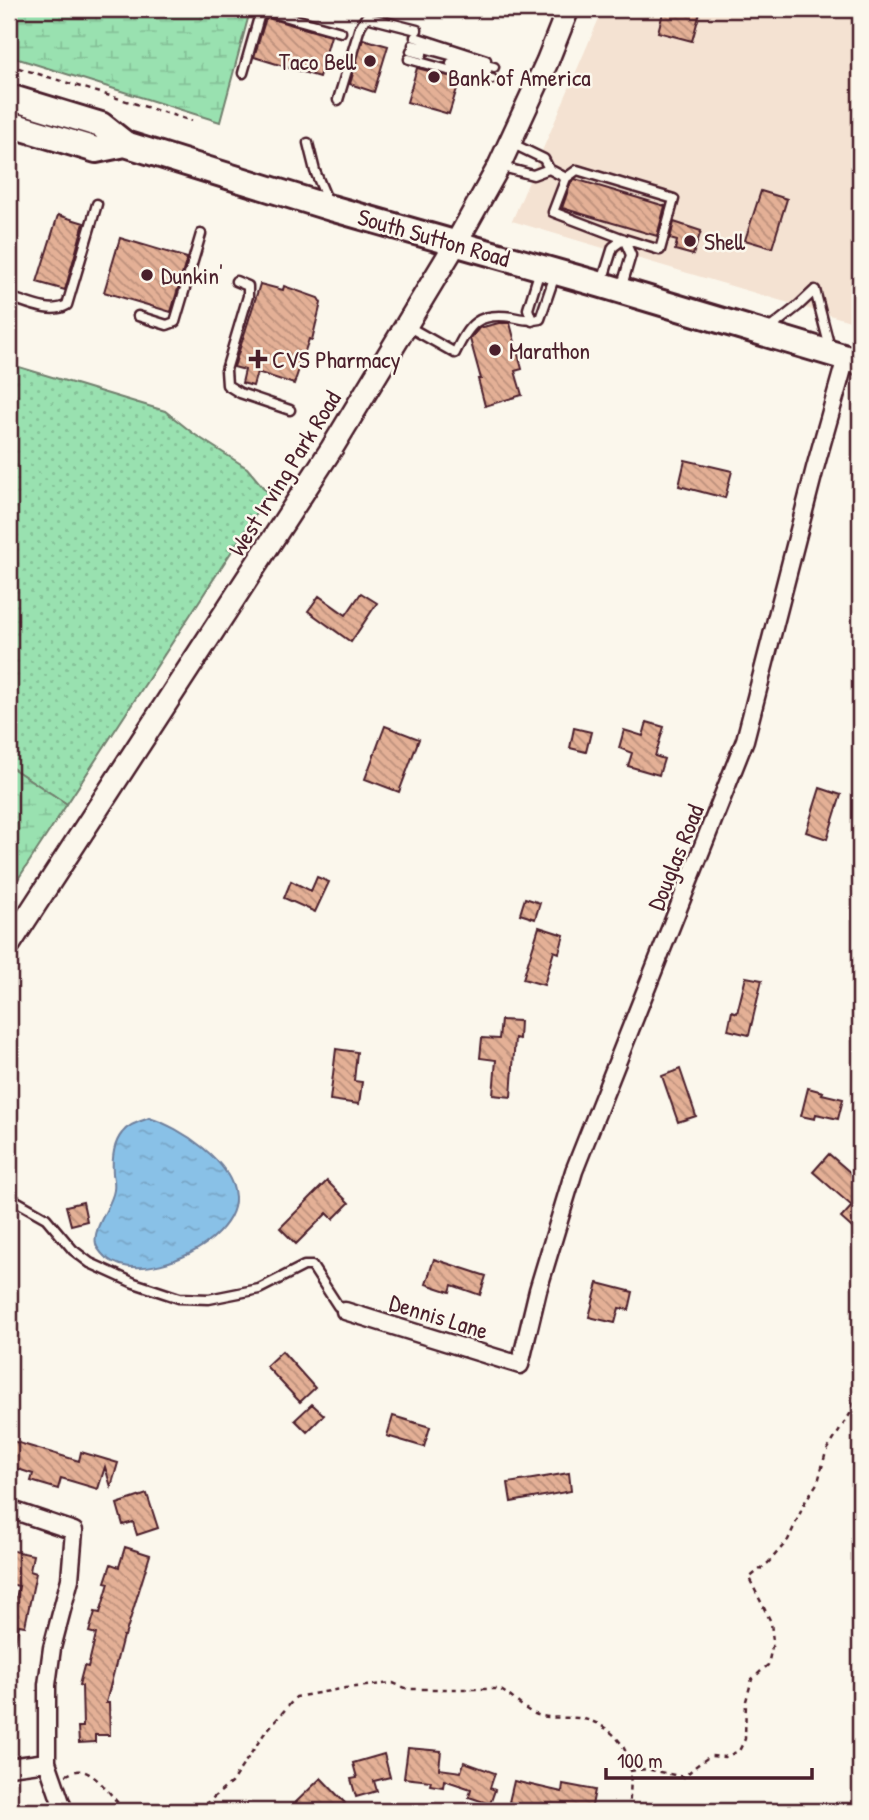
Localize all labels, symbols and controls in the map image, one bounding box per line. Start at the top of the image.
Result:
place label: Taco Bell [279,45,357,77]
marker: Taco Bell [362,53,378,69]
place label: Bank of America [448,61,591,93]
marker: Bank of America [426,69,442,85]
street label: South Sutton Road [354,200,514,274]
place label: Shell [704,225,746,257]
marker: Shell [682,233,698,249]
place label: Dunkin' [161,259,223,291]
marker: Dunkin' [139,267,155,283]
place label: Marathon [509,334,590,366]
marker: Marathon [487,342,503,358]
place label: CVS Pharmacy [272,343,401,375]
marker: CVS Pharmacy [250,351,266,367]
street label: West Irving Park Road [220,384,348,562]
street label: Douglas Road [639,799,711,915]
street label: Dennis Lane [386,1286,493,1346]
scale bar [606,1736,813,1780]
text: 100 m [617,1746,663,1775]

